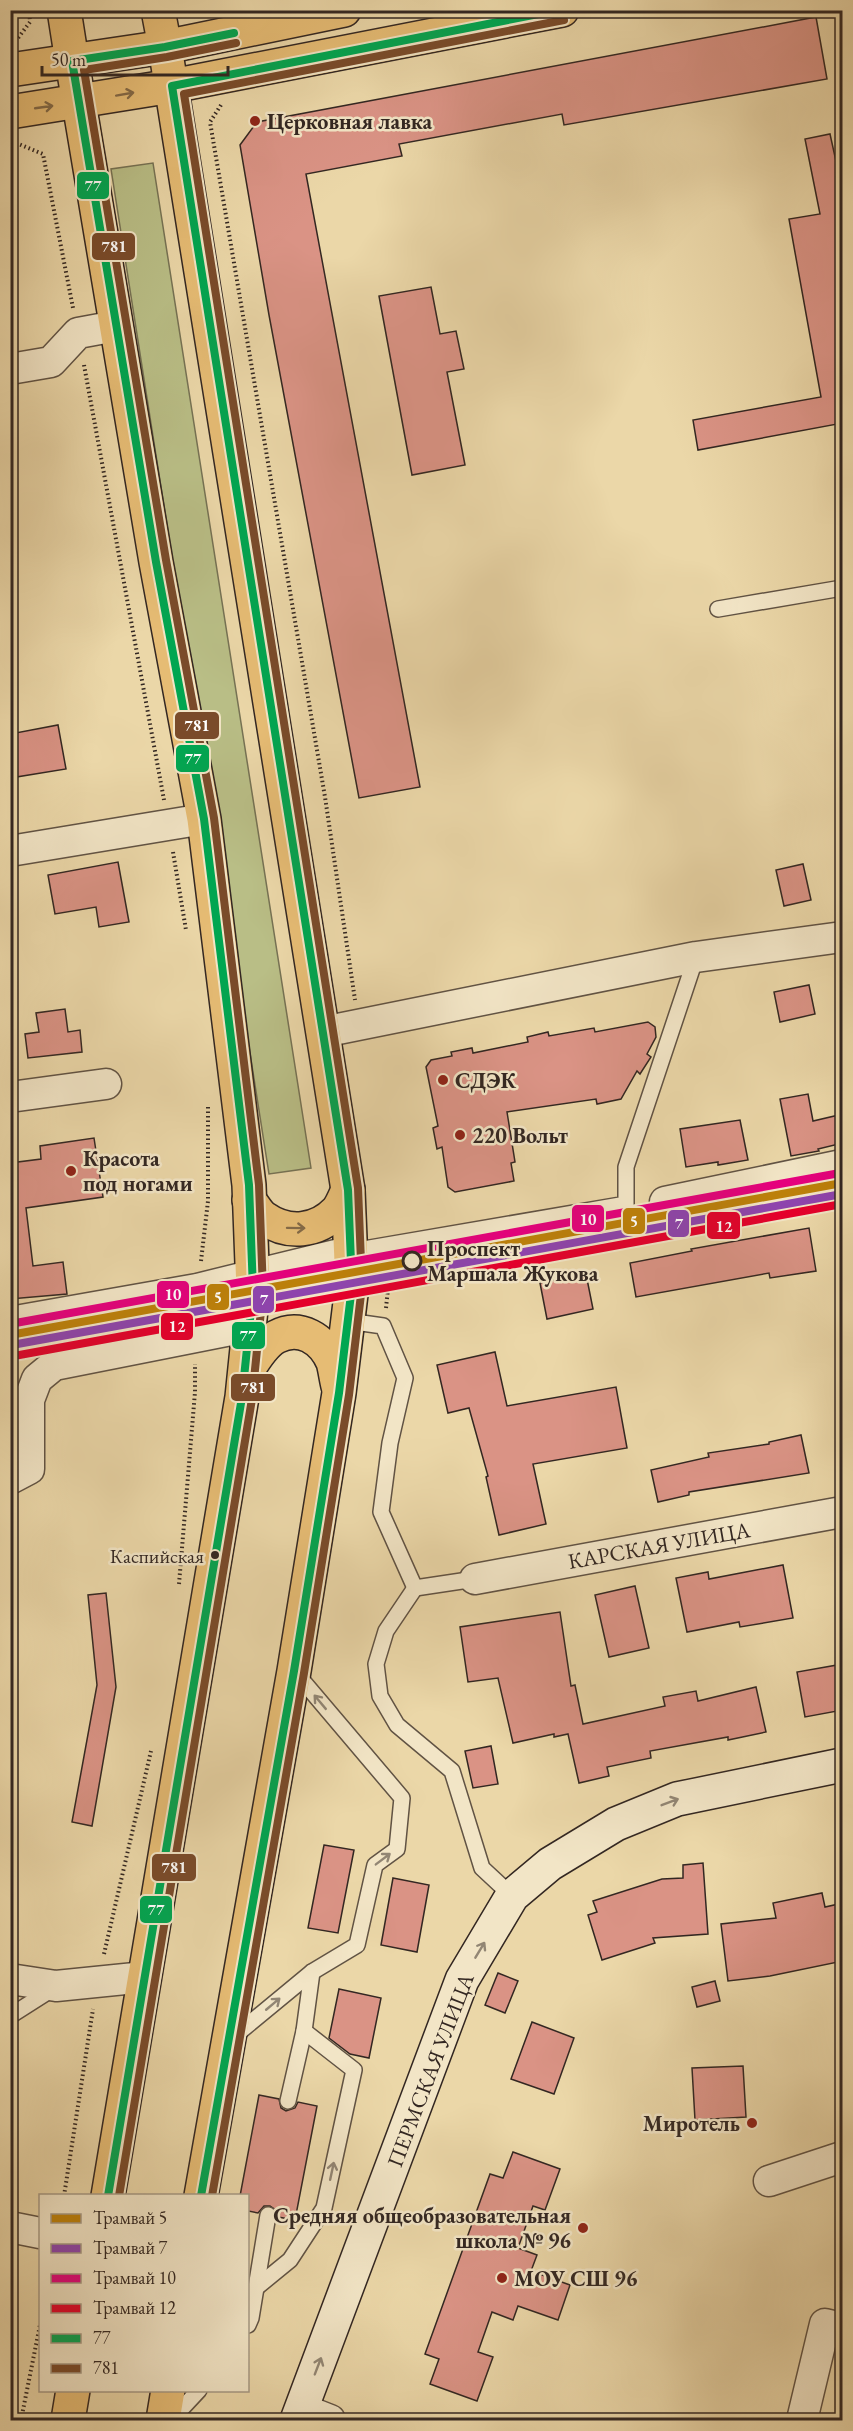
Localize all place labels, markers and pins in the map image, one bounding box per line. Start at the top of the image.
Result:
place label: Церковная лавка [267,107,433,136]
marker: Церковная лавка [248,114,262,128]
place label: СДЭК [455,1066,517,1095]
marker: СДЭК [436,1073,450,1087]
place label: 220 Вольт [472,1121,568,1150]
marker: 220 Вольт [453,1128,467,1142]
place label: Красота под ногами [83,1144,193,1198]
marker: Красота под ногами [64,1164,78,1178]
place label: Проспект Маршала Жукова [427,1234,599,1288]
marker: Проспект Маршала Жукова [402,1251,422,1271]
place label: Каспийская [110,1543,204,1569]
marker: Каспийская [209,1549,221,1561]
place label: Миротель [643,2109,740,2138]
marker: Миротель [745,2116,759,2130]
place label: Средняя общеобразовательная школа № 96 [273,2201,571,2255]
marker: Средняя общеобразовательная школа № 96 [576,2221,590,2235]
place label: МОУ СШ 96 [514,2264,638,2293]
marker: МОУ СШ 96 [495,2271,509,2285]

